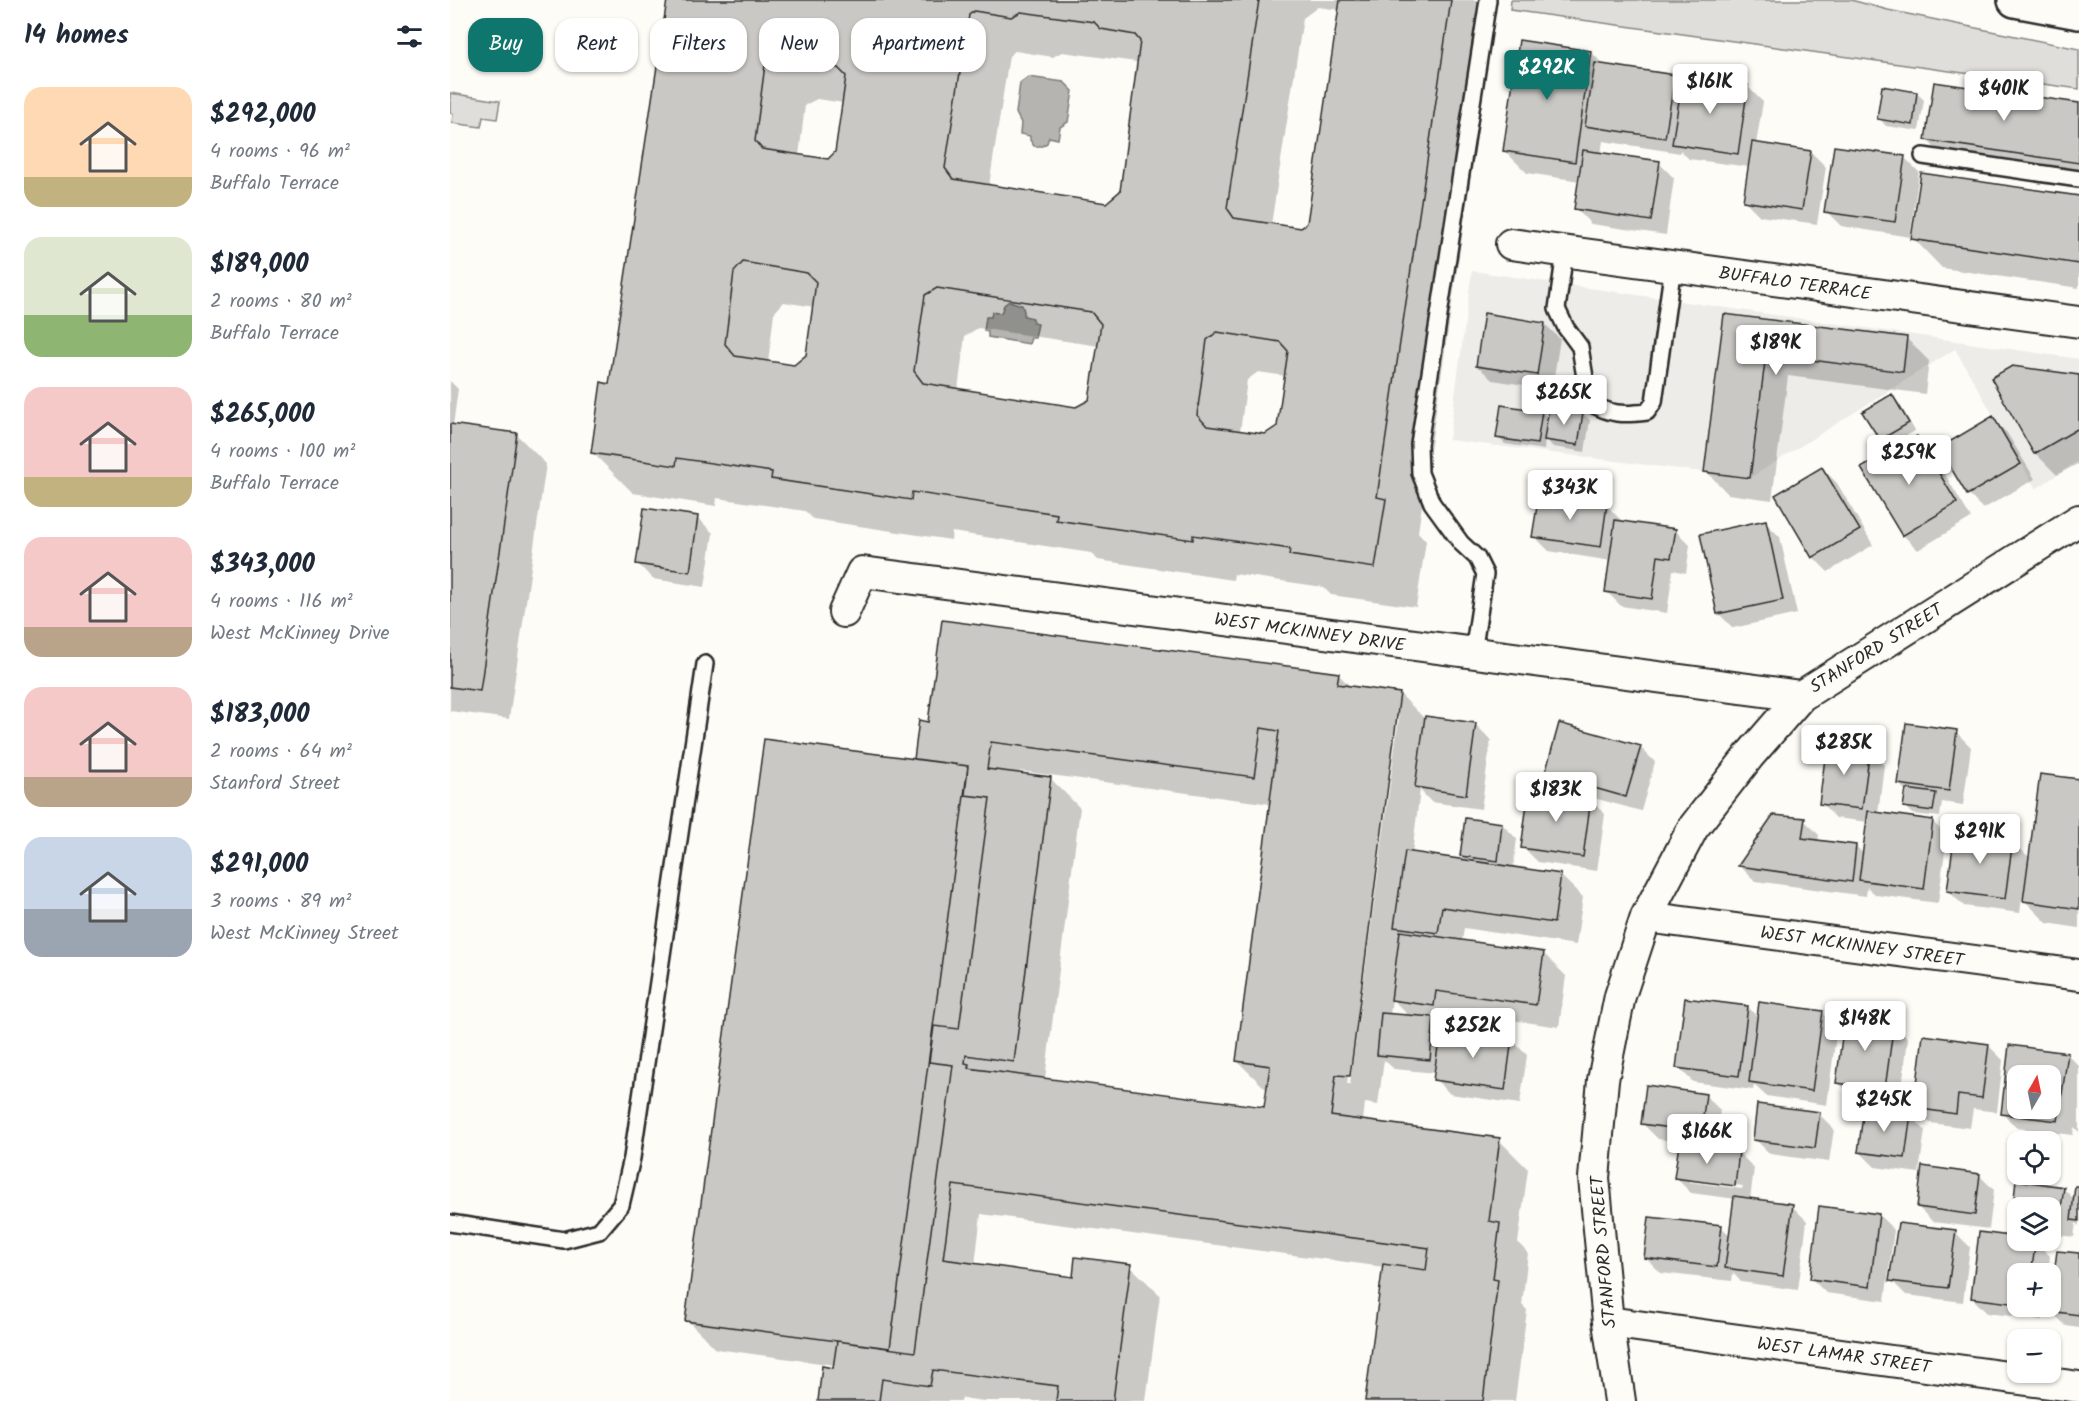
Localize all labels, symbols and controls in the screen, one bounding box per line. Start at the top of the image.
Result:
text: 14 homes [24,15,129,57]
chip: Buy [468,18,543,72]
chip: Rent [555,18,638,72]
chip: Filters [650,18,747,72]
chip: New [759,18,839,72]
chip: Apartment [851,18,986,72]
icon: filters [393,20,426,53]
pin: $292K [1505,50,1589,101]
text: $292K [1518,53,1576,85]
pin: $161K [1668,64,1752,115]
text: $161K [1687,67,1733,99]
pin: $401K [1962,71,2046,122]
text: $401K [1978,74,2030,106]
text: $292,000 [210,94,316,136]
icon: home [72,111,144,183]
text: 4 rooms · 96 m² [210,136,350,168]
text: Buffalo Terrace [210,168,339,200]
text: $189,000 [210,244,309,286]
street label: BUFFALO TERRACE [1717,259,1873,310]
icon: home [72,261,144,333]
text: 2 rooms · 80 m² [210,286,352,318]
text: Buffalo Terrace [210,318,339,350]
pin: $189K [1734,325,1818,376]
text: $189K [1750,328,1802,360]
pin: $265K [1522,375,1606,426]
text: $265K [1536,378,1592,410]
text: $265,000 [210,394,315,436]
icon: home [72,411,144,483]
pin: $259K [1867,435,1951,486]
text: 4 rooms · 100 m² [210,436,355,468]
text: $259K [1881,438,1937,470]
text: Buffalo Terrace [210,468,339,500]
pin: $343K [1528,470,1612,521]
text: $343K [1542,473,1598,505]
text: $343,000 [210,544,315,586]
icon: home [72,561,144,633]
text: 4 rooms · 116 m² [210,586,353,618]
street label: STANFORD STREET [1804,596,1950,702]
street label: WEST MCKINNEY DRIVE [1212,606,1408,661]
text: West McKinney Drive [210,618,390,650]
text: $183,000 [210,694,310,736]
icon: home [72,711,144,783]
pin: $285K [1802,725,1886,776]
text: $285K [1815,728,1873,760]
text: 2 rooms · 64 m² [210,736,352,768]
text: Stanford Street [210,768,340,800]
pin: $183K [1514,772,1598,823]
text: $183K [1530,775,1582,807]
pin: $291K [1938,814,2022,865]
text: $291K [1954,817,2006,849]
text: $291,000 [210,844,308,886]
icon: home [72,861,144,933]
text: 3 rooms · 89 m² [210,886,351,918]
text: West McKinney Street [210,918,399,950]
street label: WEST MCKINNEY STREET [1758,919,1967,976]
pin: $148K [1823,1001,1907,1052]
text: $148K [1839,1004,1891,1036]
pin: $252K [1431,1008,1515,1059]
text: $252K [1444,1011,1502,1043]
north arrow [2007,1065,2061,1119]
map controls [2007,1065,2061,1383]
pin: $245K [1842,1082,1926,1133]
text: $245K [1856,1085,1912,1117]
pin: $166K [1665,1114,1749,1165]
text: $166K [1681,1117,1733,1149]
button: locate [2007,1131,2061,1185]
street label: STANFORD STREET [1583,1173,1626,1329]
button: layers [2007,1197,2061,1251]
button: + [2007,1263,2061,1317]
button: − [2007,1329,2061,1383]
street label: WEST LAMAR STREET [1755,1330,1934,1383]

